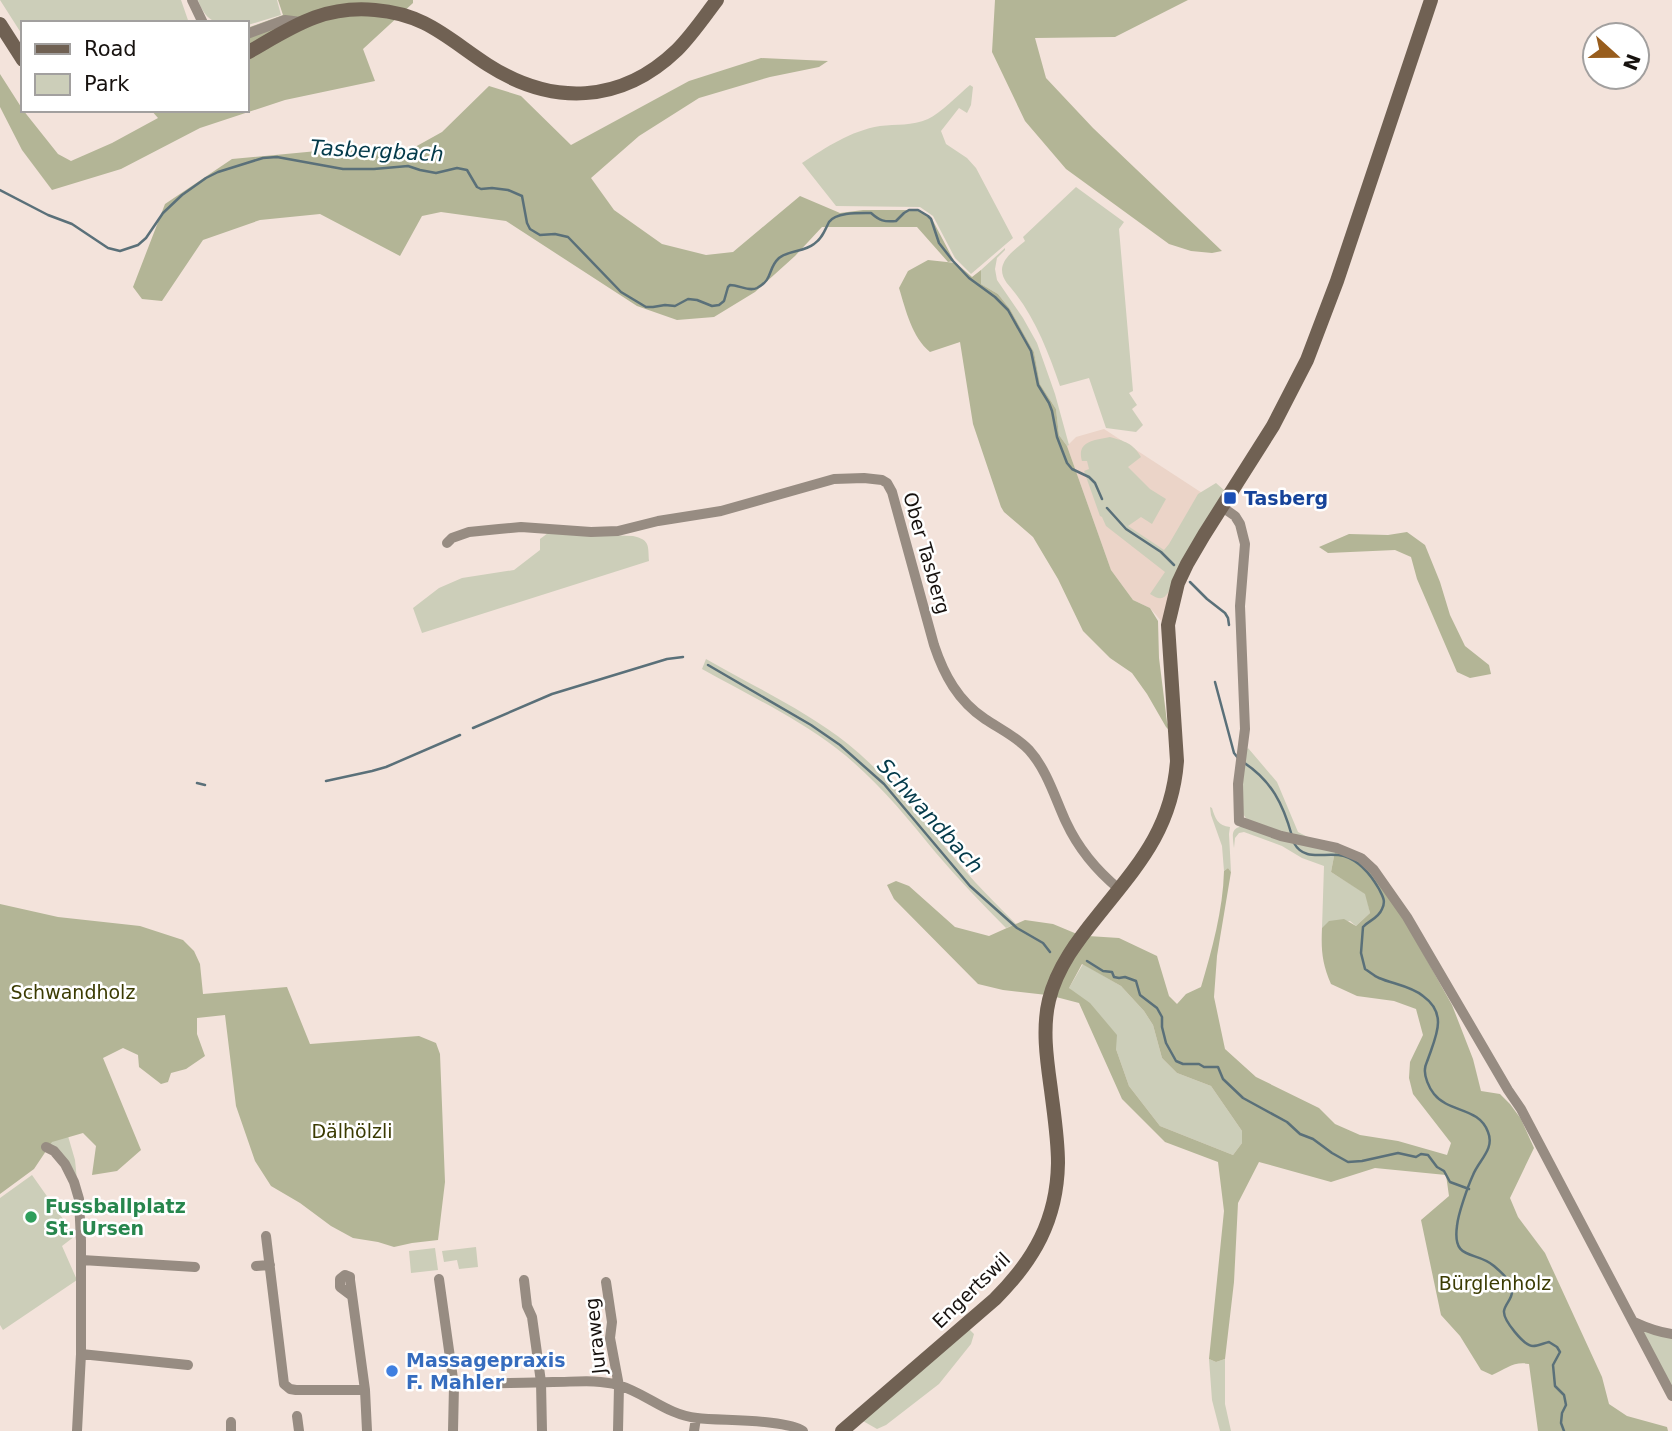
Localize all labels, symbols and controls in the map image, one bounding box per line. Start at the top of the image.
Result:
legend [21,21,248,112]
north arrow [1581,21,1651,91]
text: Road [84,37,137,61]
text: N [1619,51,1645,73]
text: Park [84,72,130,96]
water label: Tasbergbach [310,136,444,166]
place label: Tasberg [1244,487,1328,509]
street label: Ober Tasberg [899,489,955,617]
marker: Tasberg [1222,490,1238,506]
water label: Schwandbach [872,754,988,878]
park label: Schwandholz [11,981,135,1003]
park label: Dälhölzli [311,1120,393,1142]
place label: Fussballplatz St. Ursen [45,1195,186,1239]
marker: Fussballplatz St. Ursen [23,1209,39,1225]
street label: Engertswil [928,1248,1014,1332]
park label: Bürglenholz [1439,1272,1551,1294]
street label: Juraweg [580,1297,610,1376]
place label: Massagepraxis F. Mahler [406,1349,566,1393]
marker: Massagepraxis F. Mahler [384,1363,400,1379]

